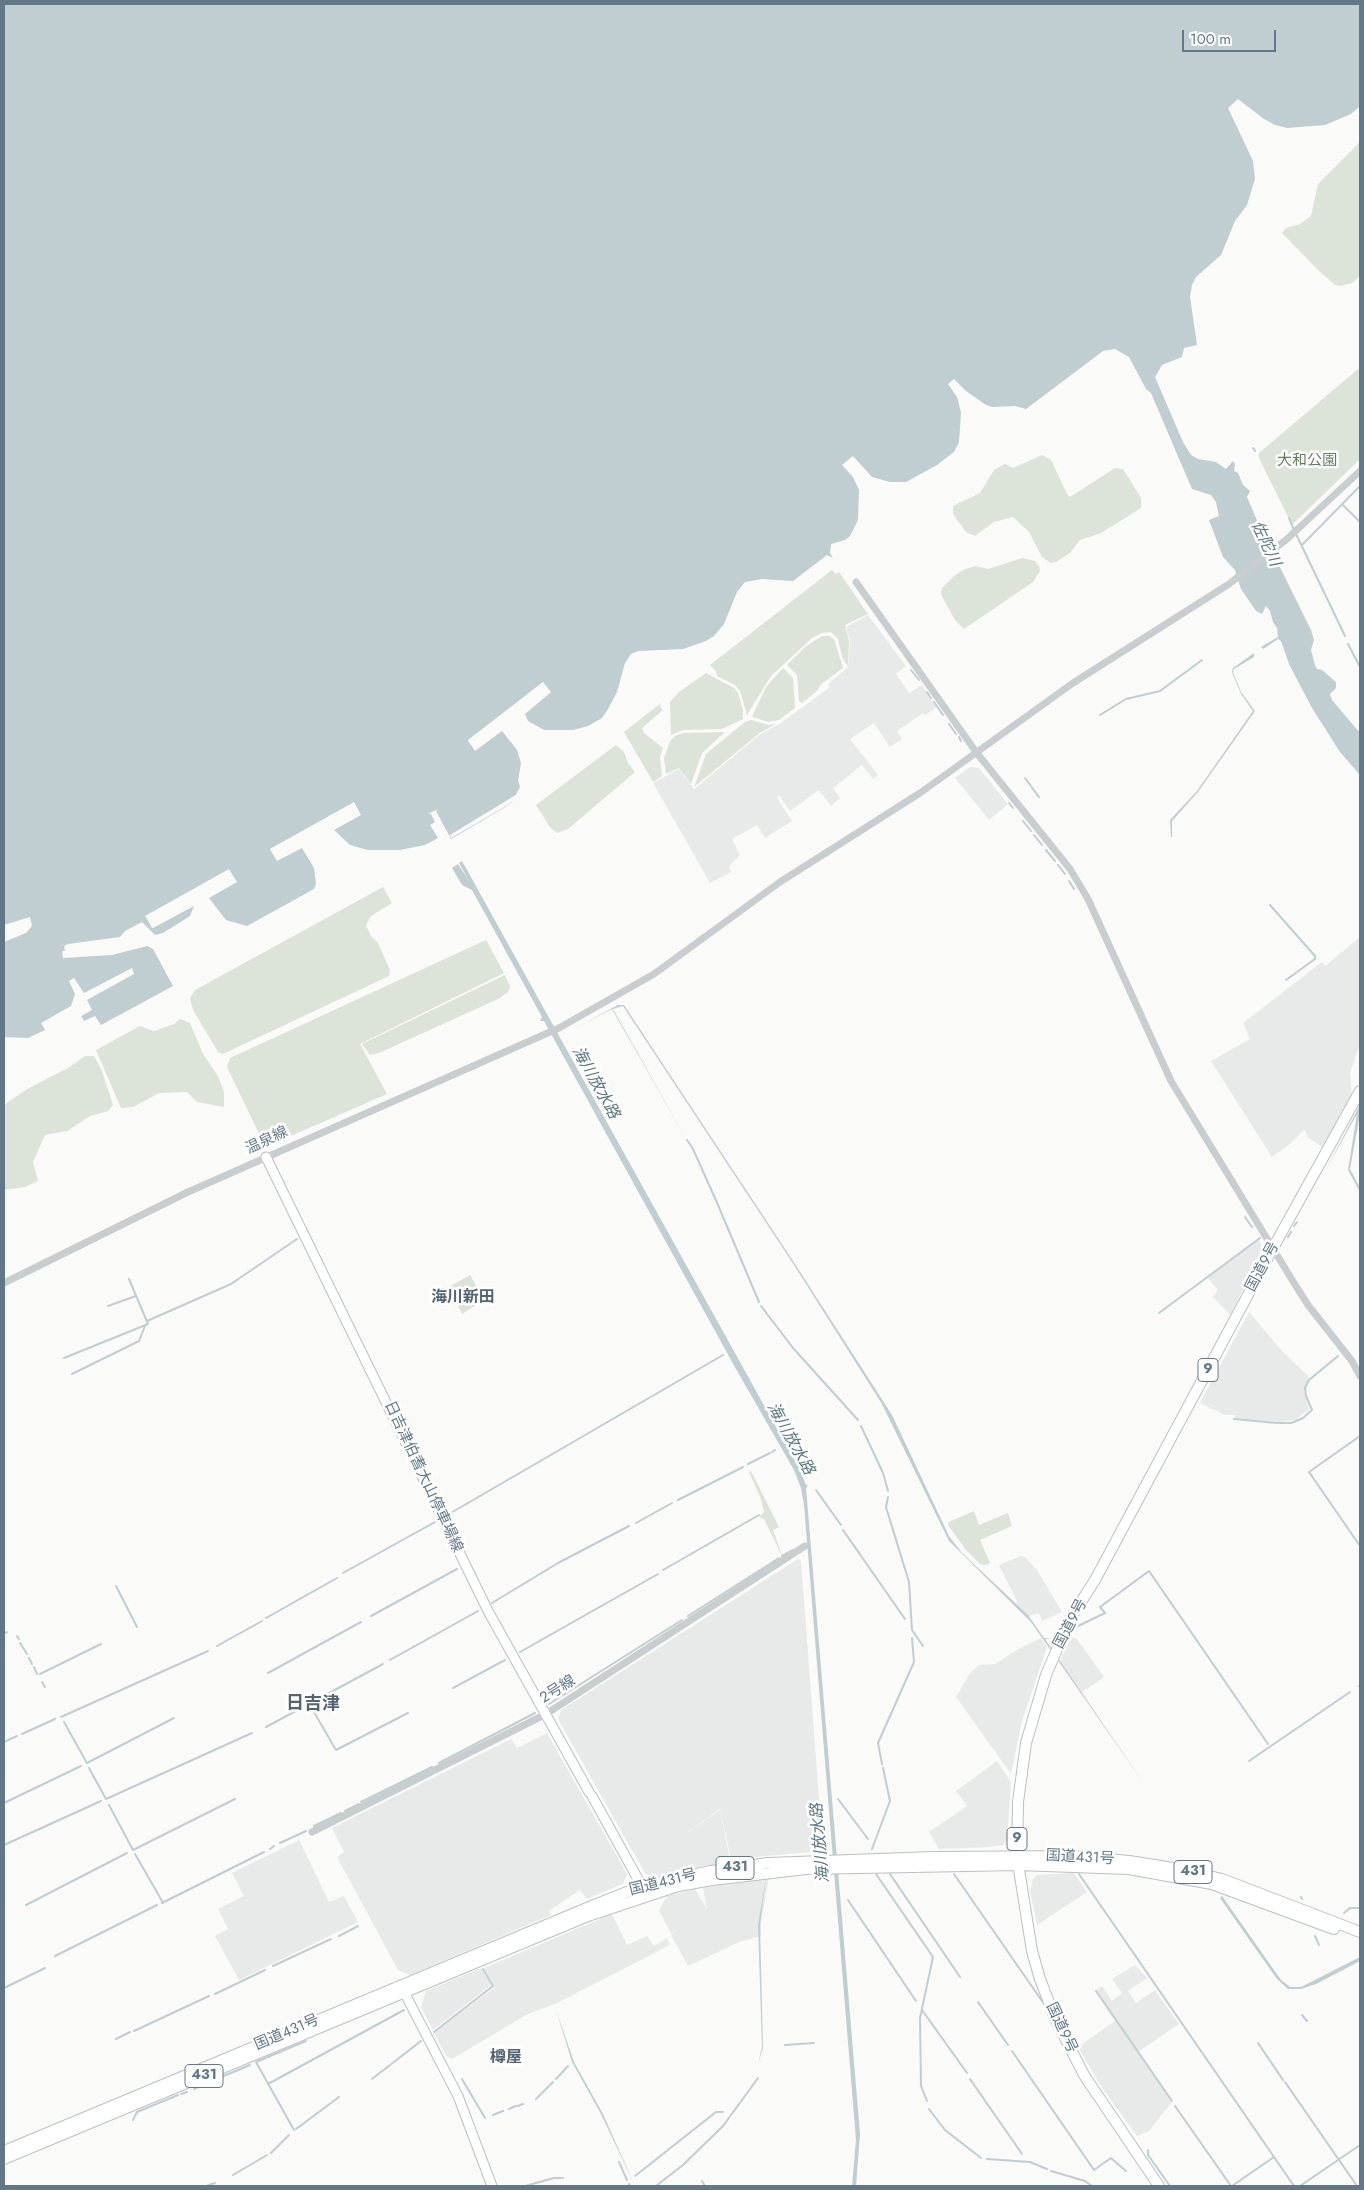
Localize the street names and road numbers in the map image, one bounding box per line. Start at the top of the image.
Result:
street label: 温泉線 [243,1123,291,1159]
street label: 国道9号 [1242,1239,1284,1295]
road number: 9 [1198,1358,1218,1382]
street label: 日吉津伯耆大山停車場線 [380,1398,466,1556]
street label: 国道9号 [1050,1596,1092,1652]
street label: 2号線 [537,1672,579,1708]
road number: 9 [1007,1828,1027,1850]
street label: 国道431号 [1045,1847,1115,1869]
road number: 431 [716,1856,754,1880]
road number: 431 [1174,1860,1212,1884]
street label: 国道431号 [628,1866,698,1900]
street label: 国道9号 [1042,2000,1080,2056]
street label: 国道431号 [252,2011,322,2055]
road number: 431 [185,2064,223,2088]

